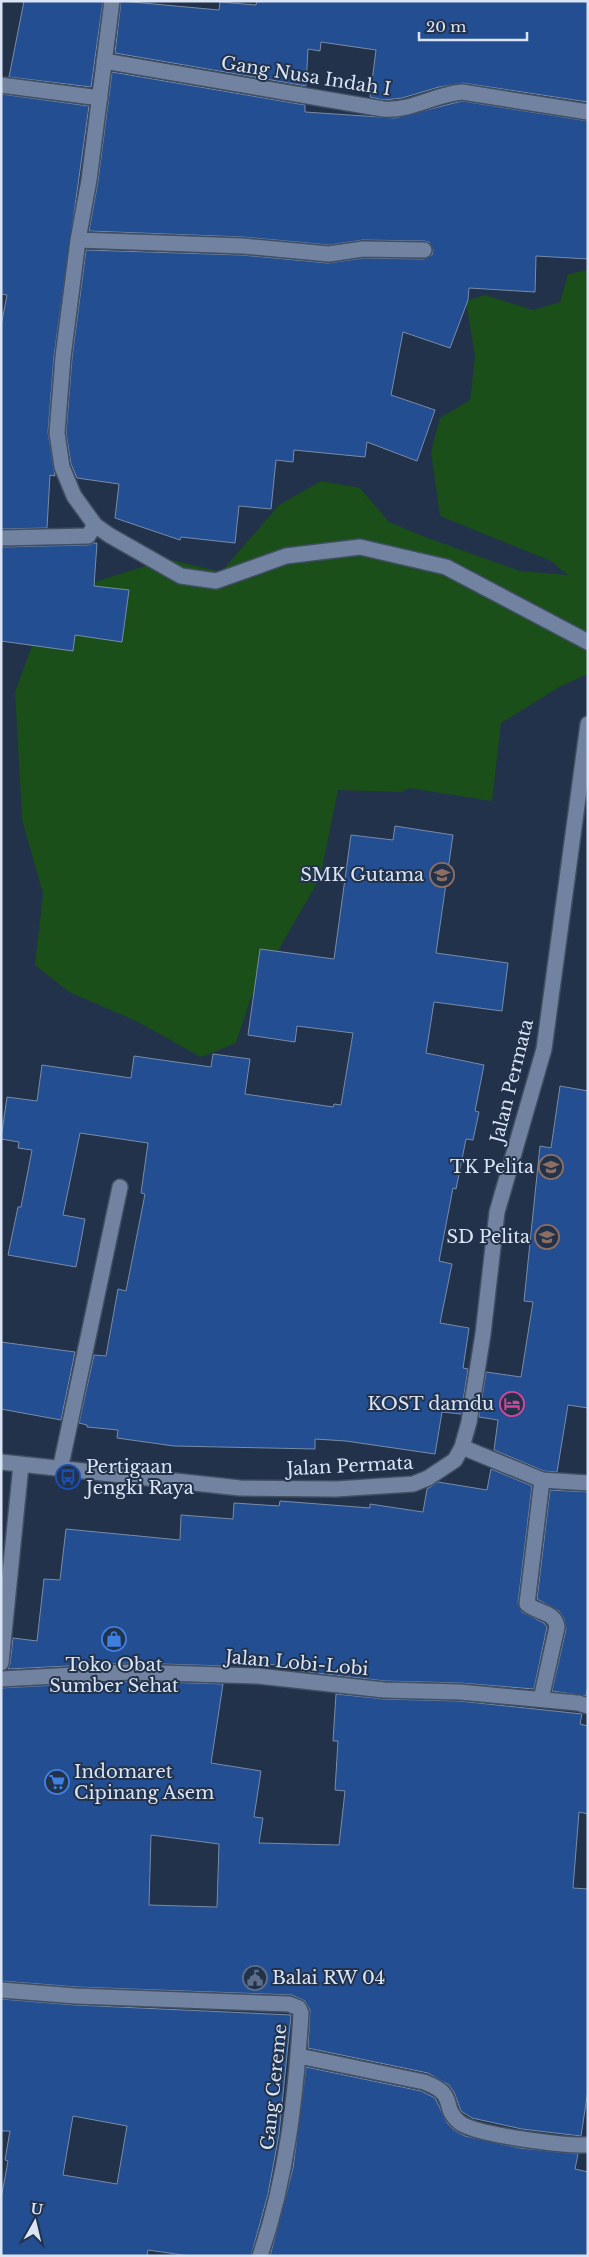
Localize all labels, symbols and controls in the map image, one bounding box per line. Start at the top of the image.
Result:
scale bar [419,10,526,42]
text: 20 m [426,17,466,36]
street label: Gang Nusa Indah I [219,52,393,100]
school or university icon: SMK Gutama [429,862,455,888]
place label: SMK Gutama [300,864,424,886]
street label: Jalan Permata [486,1017,538,1147]
school or university icon: TK Pelita [538,1154,564,1180]
place label: TK Pelita [450,1156,534,1178]
school or university icon: SD Pelita [534,1224,560,1250]
place label: SD Pelita [446,1226,530,1248]
hotel icon: KOST damdu [499,1391,525,1417]
place label: KOST damdu [368,1393,494,1415]
street label: Jalan Permata [284,1452,414,1480]
place label: Pertigaan Jengki Raya [84,1456,194,1499]
bus stop icon: Pertigaan Jengki Raya [55,1464,81,1490]
shop icon: Toko Obat Sumber Sehat [101,1626,127,1652]
street label: Jalan Lobi-Lobi [223,1646,369,1680]
place label: Toko Obat Sumber Sehat [49,1654,179,1697]
place label: Indomaret Cipinang Asem [74,1761,214,1804]
supermarket icon: Indomaret Cipinang Asem [44,1769,70,1795]
public building icon: Balai RW 04 [242,1965,268,1991]
place label: Balai RW 04 [272,1967,385,1989]
street label: Gang Cereme [256,2023,292,2151]
north arrow [10,2197,60,2247]
text: U [29,2199,45,2219]

